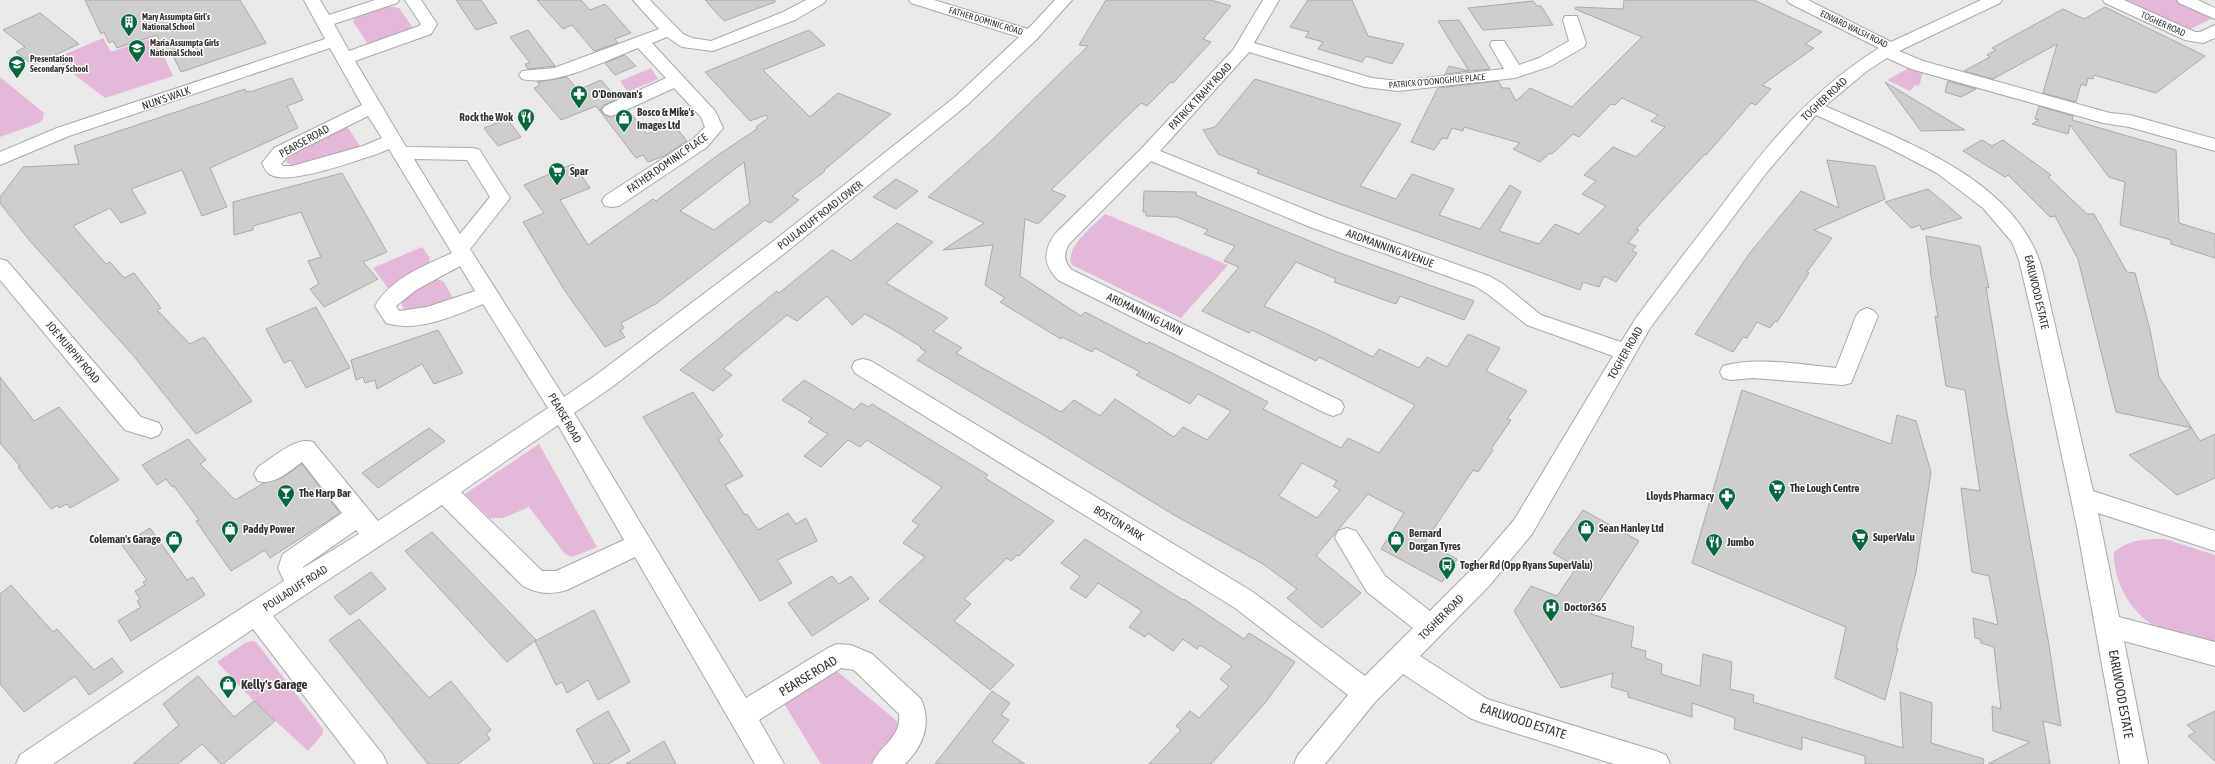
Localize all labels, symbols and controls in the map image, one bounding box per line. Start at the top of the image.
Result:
street label: FATHER DOMINIC ROAD [948,5,1024,37]
street label: EDWARD WALSH ROAD [1819,8,1889,50]
street label: TOGHER ROAD [2139,10,2187,38]
building icon: Mary Assumpta Girl's National School [119,12,139,37]
place label: Mary Assumpta Girl's National School [142,12,211,32]
school or university icon: Maria Assumpta Girls National School [127,38,147,63]
place label: Maria Assumpta Girls National School [150,38,220,58]
school or university icon: Presentation Secondary School [7,54,27,79]
place label: Presentation Secondary School [30,54,89,74]
street label: PATRICK TRAHY ROAD [1166,60,1234,132]
street label: PATRICK O'DONOGHUE PLACE [1388,72,1486,90]
street label: TOGHER ROAD [1799,75,1849,123]
street label: NUN'S WALK [140,84,192,112]
pharmacy icon: O'Donovan's [569,84,589,109]
place label: O'Donovan's [592,88,642,100]
place label: Bosco & Mike's Images Ltd [637,106,694,131]
restaurant icon: Rock the Wok [516,107,536,132]
shop icon: Bosco & Mike's Images Ltd [614,108,634,133]
place label: Rock the Wok [459,111,513,123]
street label: PEARSE ROAD [277,122,331,160]
street label: FATHER DOMINIC PLACE [625,131,710,195]
supermarket icon: Spar [547,161,567,186]
place label: Spar [570,165,589,177]
street label: POULADUFF ROAD LOWER [775,178,865,252]
street label: ARDMANNING AVENUE [1345,227,1436,270]
street label: EARLWOOD ESTATE [2023,254,2051,331]
street label: ARDMANNING LAWN [1105,290,1185,338]
street label: JOE MURPHY ROAD [44,319,102,385]
street label: TOGHER ROAD [1605,325,1645,381]
street label: PEARSE ROAD [546,391,584,445]
supermarket icon: The Lough Centre [1767,478,1787,503]
place label: The Lough Centre [1790,482,1859,494]
bar icon: The Harp Bar [276,483,296,508]
pharmacy icon: Lloyds Pharmacy [1717,486,1737,511]
place label: The Harp Bar [299,487,351,499]
place label: Lloyds Pharmacy [1646,490,1714,502]
street label: BOSTON PARK [1092,503,1147,543]
shop icon: Sean Hanley Ltd [1576,518,1596,543]
shop icon: Paddy Power [220,519,240,544]
place label: Sean Hanley Ltd [1599,522,1664,534]
place label: Paddy Power [243,523,296,535]
place label: Bernard Dorgan Tyres [1409,527,1461,552]
supermarket icon: SuperValu [1850,527,1870,552]
shop icon: Coleman's Garage [164,529,184,554]
shop icon: Bernard Dorgan Tyres [1386,529,1406,554]
place label: SuperValu [1873,531,1915,543]
restaurant icon: Jumbo [1704,532,1724,557]
place label: Coleman's Garage [89,533,161,545]
place label: Jumbo [1726,536,1754,548]
bus stop icon: Togher Rd (Opp Ryans SuperValu) [1437,555,1457,580]
place label: Togher Rd (Opp Ryans SuperValu) [1460,559,1593,571]
street label: POULADUFF ROAD [261,563,329,613]
street label: TOGHER ROAD [1416,592,1466,642]
hospital icon: Doctor365 [1541,597,1561,622]
place label: Doctor365 [1564,601,1606,613]
street label: EARLWOOD ESTATE [2106,649,2136,740]
street label: PEARSE ROAD [776,653,840,699]
shop icon: Kelly's Garage [218,674,238,699]
place label: Kelly's Garage [241,677,308,692]
street label: EARLWOOD ESTATE [1478,700,1568,742]

